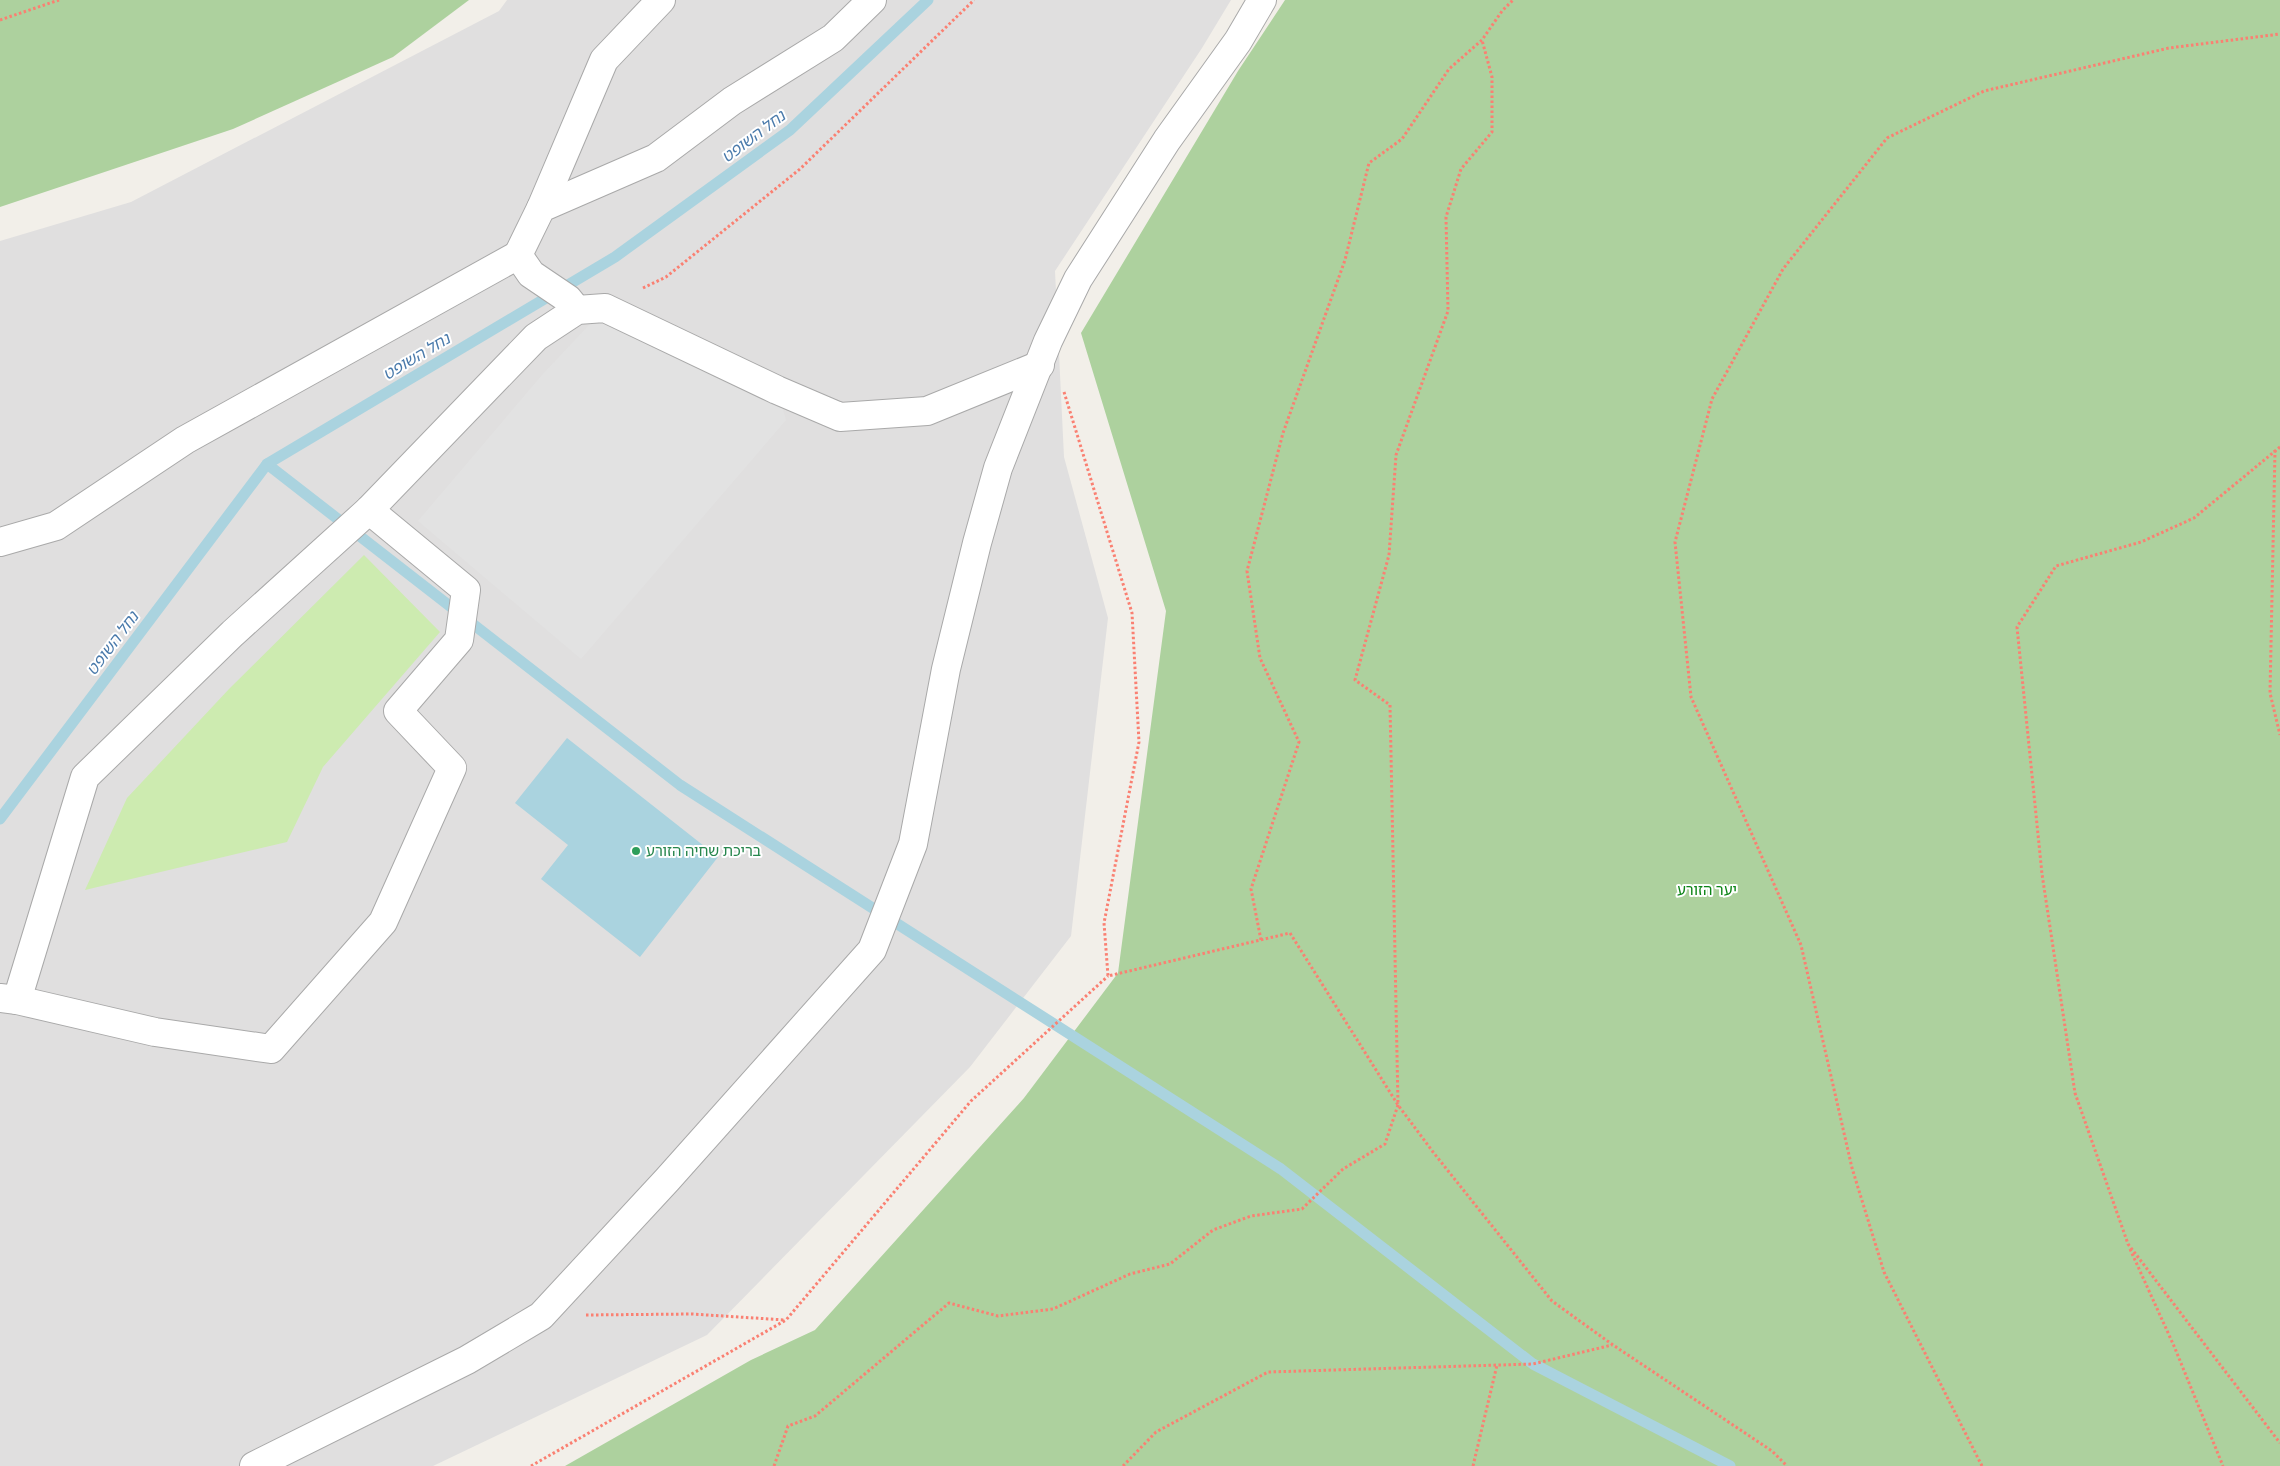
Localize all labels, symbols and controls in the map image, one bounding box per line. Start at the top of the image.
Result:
water label: נחל השופט [718,106,789,166]
water label: נחל השופט [379,329,453,383]
water label: נחל השופט [82,607,142,678]
place label: בריכת שחיה הזורע [646,842,762,859]
marker: בריכת שחיה הזורע [630,845,642,857]
park label: יער הזורע [1677,881,1737,898]

